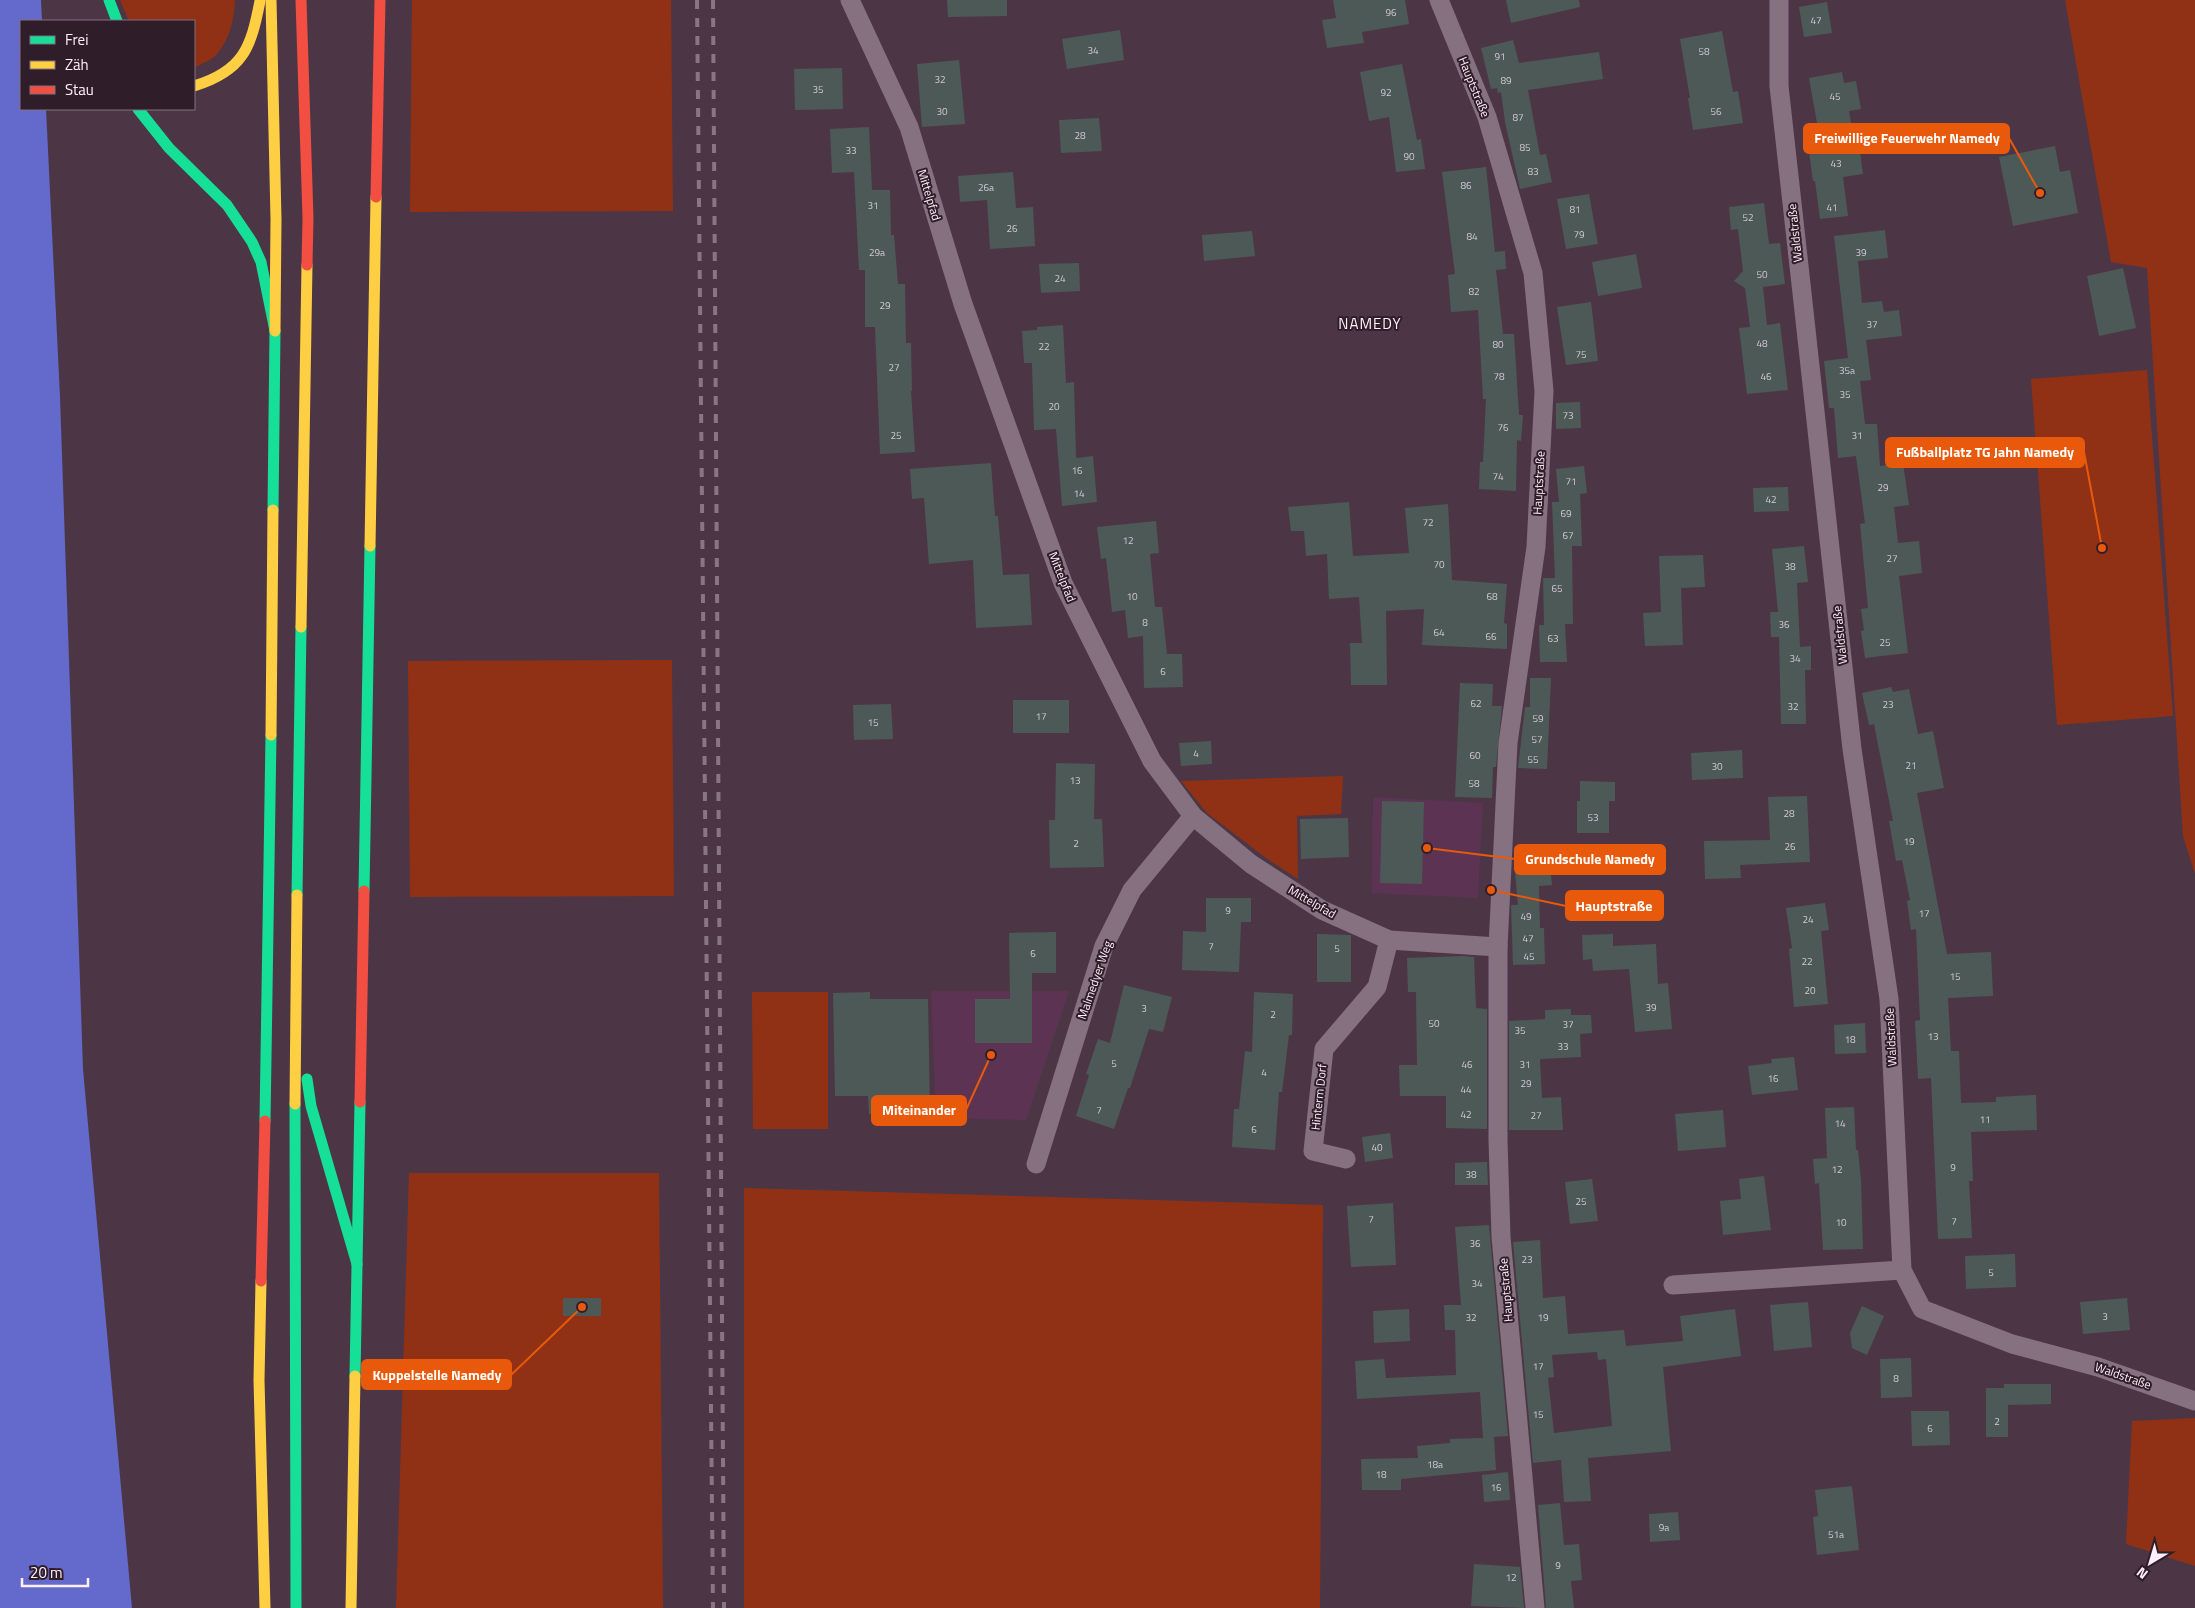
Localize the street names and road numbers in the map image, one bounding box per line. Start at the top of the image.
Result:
street label: Hauptstraße [1454,54,1495,120]
street label: Mittelpfad [913,167,946,223]
street label: Waldstraße [1782,203,1807,263]
street label: Hauptstraße [1527,451,1550,515]
street label: Mittelpfad [1044,549,1081,605]
street label: Waldstraße [1827,605,1852,665]
street label: Mittelpfad [1285,880,1340,923]
street label: Malmedyer Weg [1072,938,1117,1022]
street label: Waldstraße [1879,1007,1902,1067]
street label: Hinterm Dorf [1306,1063,1331,1131]
street label: Hauptstraße [1493,1257,1518,1323]
street label: Waldstraße [2092,1357,2154,1394]

